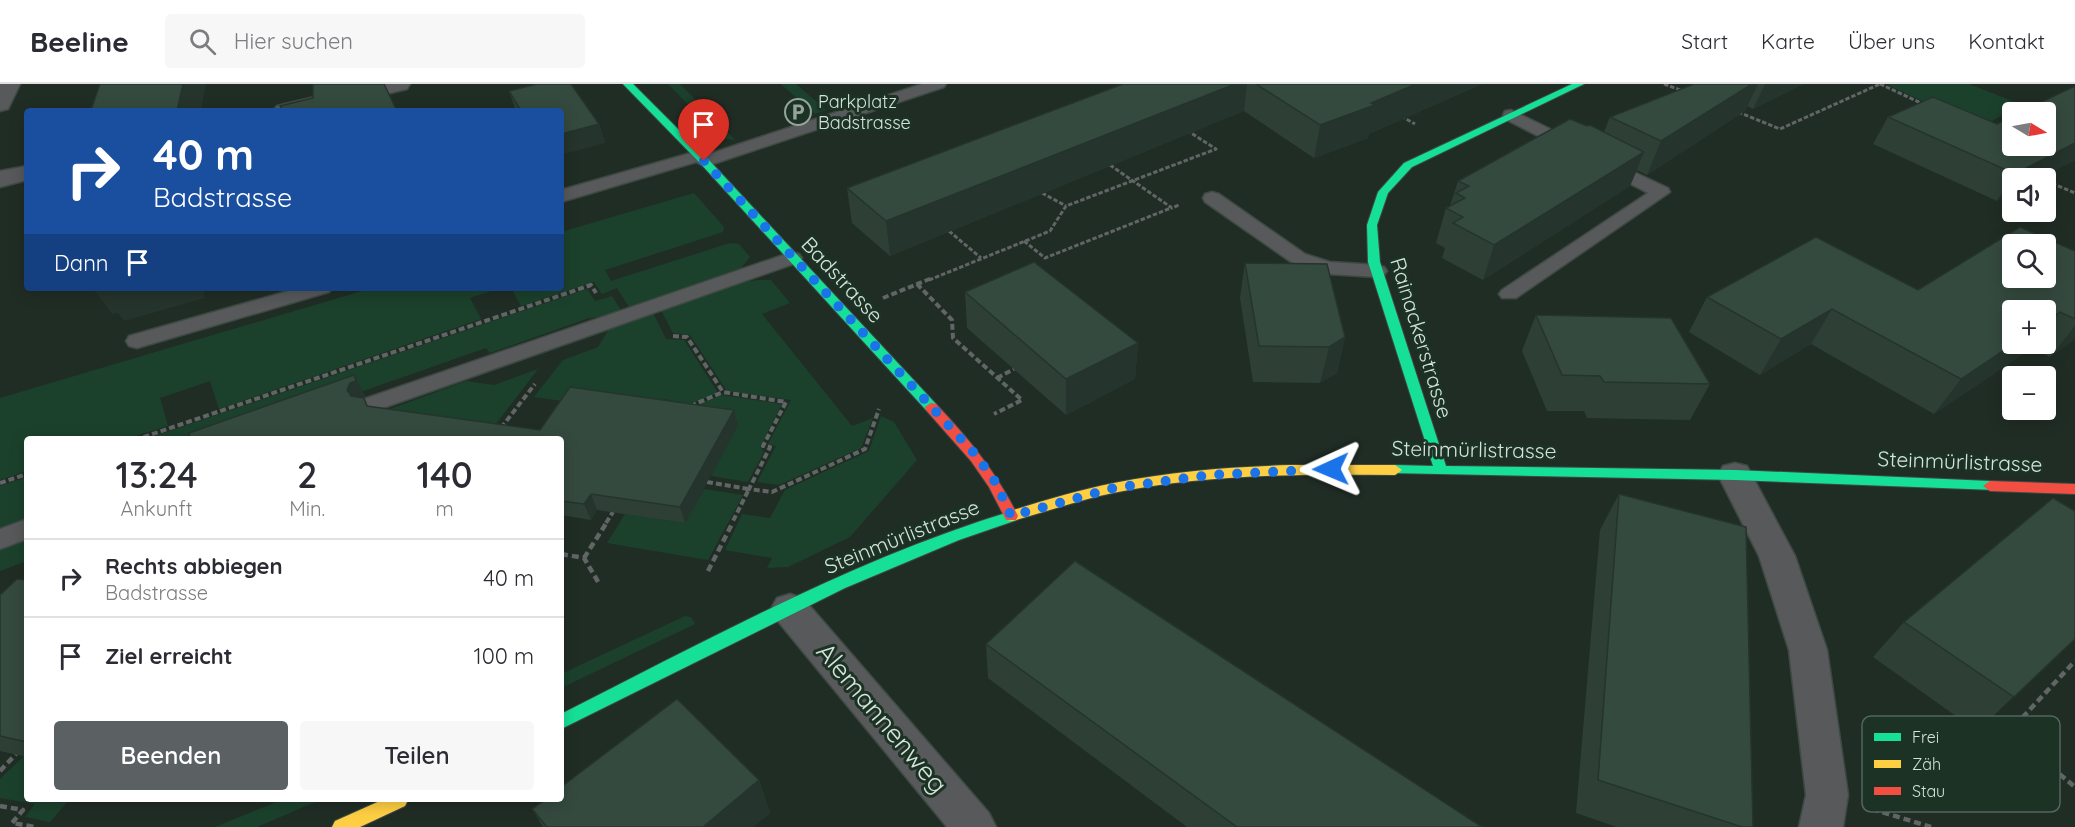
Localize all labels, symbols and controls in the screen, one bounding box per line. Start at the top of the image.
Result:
search box [165,14,585,68]
text: Beeline [30,24,129,59]
icon: search [186,25,219,58]
text: Hier suchen [234,27,353,55]
text: Start [1681,28,1728,54]
text: Karte [1761,28,1815,54]
text: Über uns [1848,28,1935,54]
text: Kontakt [1968,28,2045,54]
place label: Parkplatz Badstrasse [818,90,911,134]
parking icon: Parkplatz Badstrasse [783,97,813,127]
pin [678,99,729,161]
north arrow [2002,102,2056,156]
map controls [2002,102,2056,420]
icon: arrive [687,108,720,141]
text: 40 m [153,128,254,181]
icon: right [54,132,132,210]
button: sound [2002,168,2056,222]
text: Badstrasse [153,180,292,214]
street label: Badstrasse [796,231,889,328]
button: search [2002,234,2056,288]
icon: arrive [121,246,154,279]
text: Dann [54,249,109,277]
street label: Rainackerstrasse [1385,254,1459,421]
button: + [2002,300,2056,354]
button: − [2002,366,2056,420]
street label: Steinmürlistrasse [1391,435,1557,463]
position arrow [1299,437,1363,501]
street label: Steinmürlistrasse [1877,445,2043,477]
text: 13:24 [115,452,198,497]
text: 2 [297,452,317,497]
text: 140 [417,452,473,497]
street label: Steinmürlistrasse [820,493,983,579]
text: Ankunft [121,496,193,521]
text: Min. [289,496,325,521]
text: m [435,496,454,521]
text: Rechts abbiegen [105,552,283,580]
icon: right [54,562,87,595]
text: 40 m [483,564,534,592]
text: Badstrasse [105,580,208,605]
street label: Alemannenweg [810,636,955,800]
icon: arrive [54,640,87,673]
text: Ziel erreicht [105,642,233,670]
text: 100 m [474,642,534,670]
legend [1862,716,2060,812]
button: Beenden [54,721,288,790]
button: Teilen [300,721,534,790]
text: Frei [1912,727,1939,747]
text: Zäh [1912,754,1941,774]
text: Stau [1912,781,1945,801]

